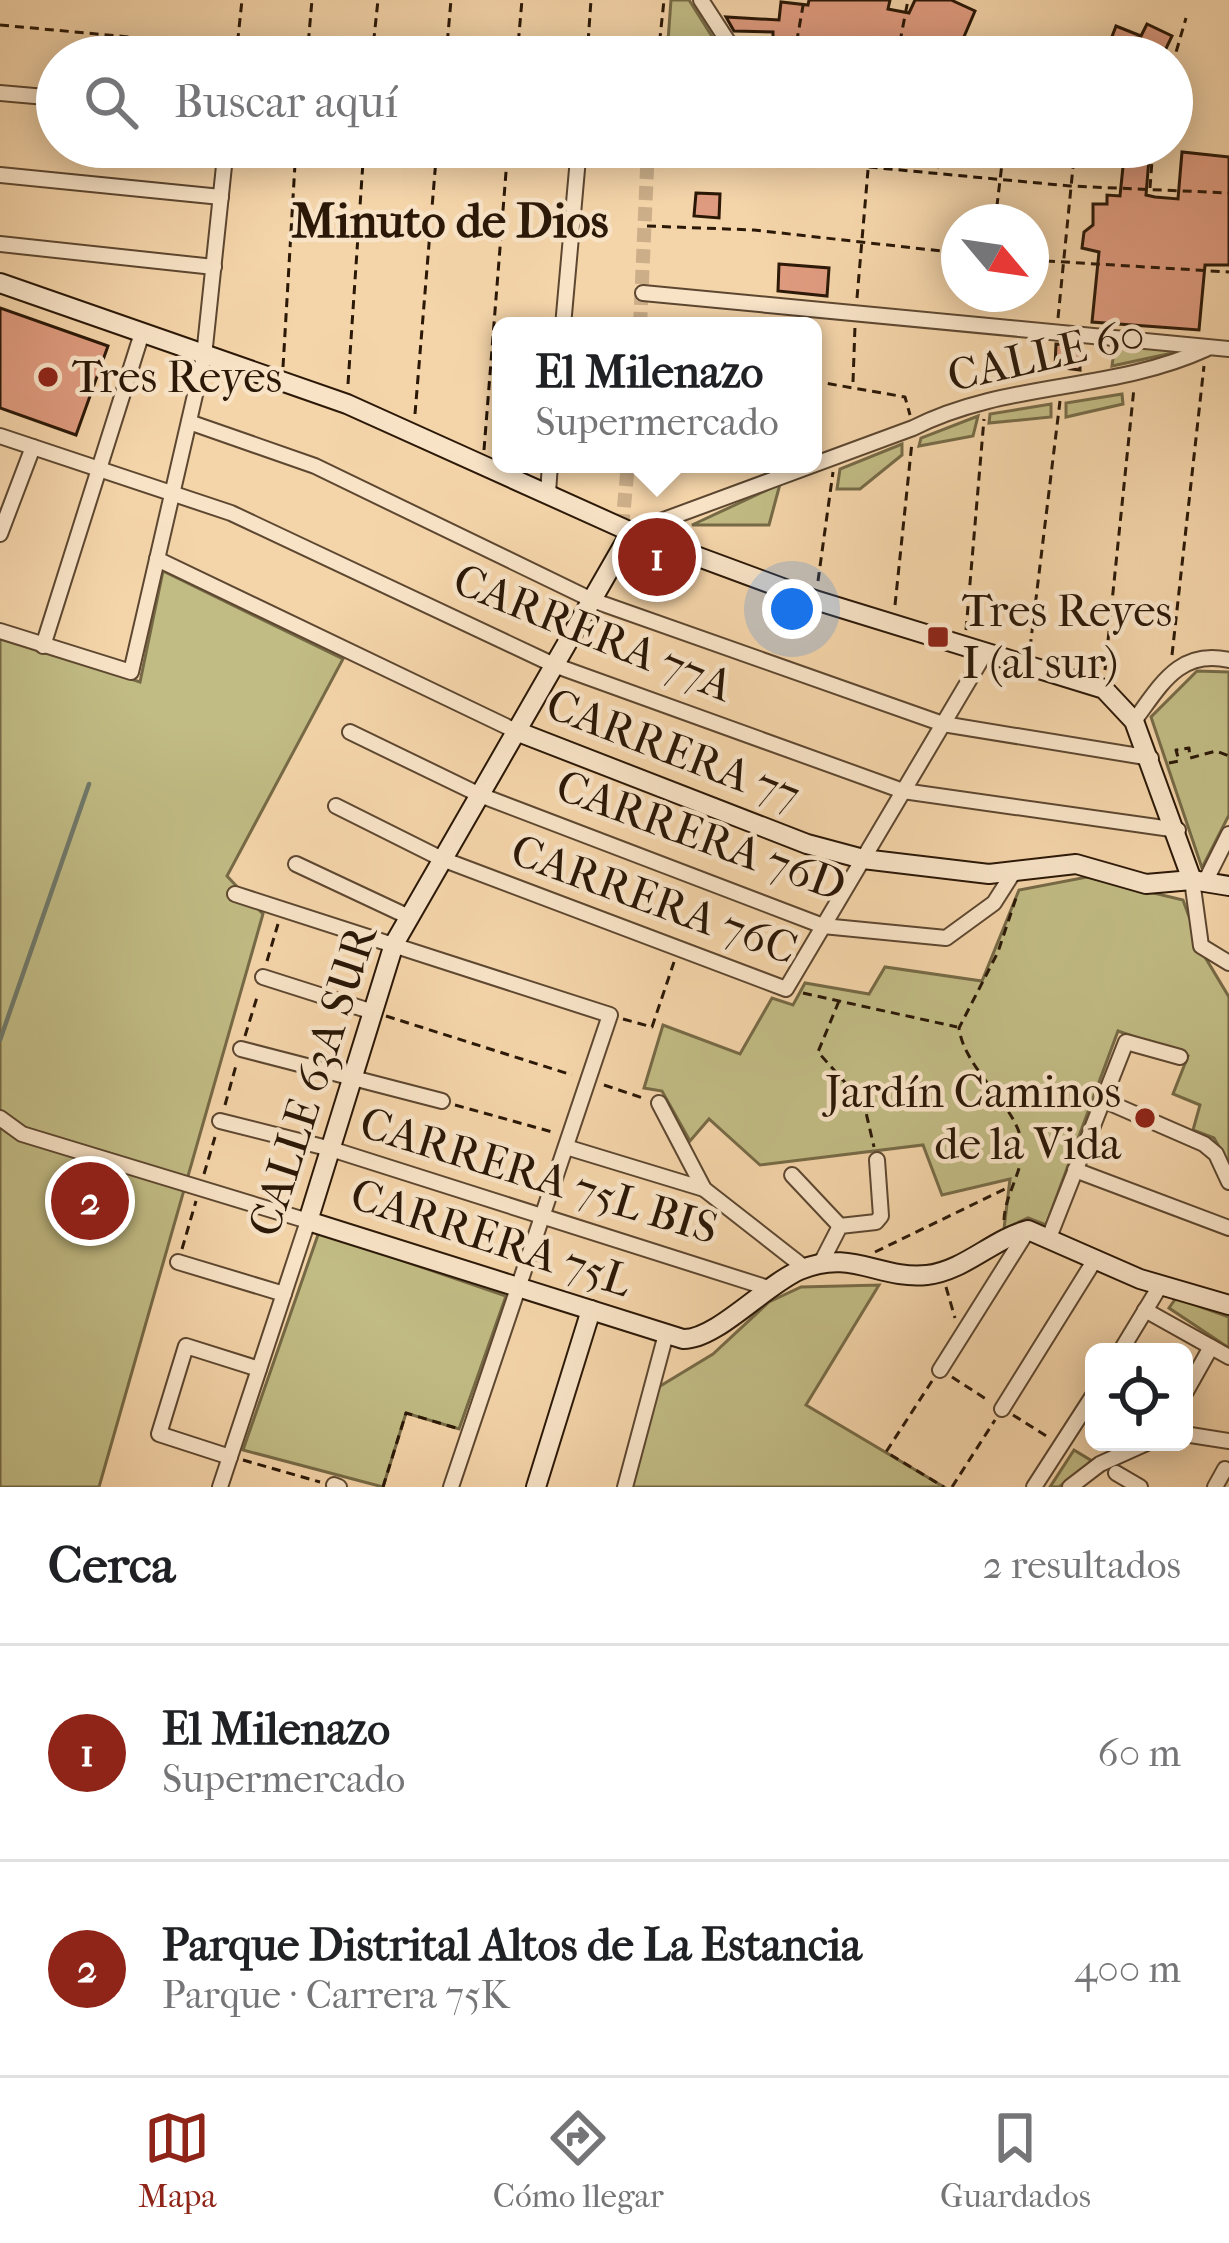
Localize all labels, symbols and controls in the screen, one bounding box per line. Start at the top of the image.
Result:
search box [36,36,1193,168]
icon: search [78,69,144,135]
text: Buscar aquí [174,76,398,129]
district label: Minuto de Dios [292,193,609,249]
north arrow [941,204,1049,312]
street label: CALLE 60 [943,307,1149,403]
popup [492,317,822,473]
text: El Milenazo [535,346,763,399]
place label: Tres Reyes [72,351,282,404]
marker: Tres Reyes [35,364,61,390]
text: Supermercado [535,399,779,445]
pin: 1 [618,512,696,602]
street label: CARRERA 77A [446,553,741,713]
your location [762,579,822,639]
place label: Tres Reyes I (al sur) [962,585,1172,690]
marker: Tres Reyes I (al sur) [925,624,951,650]
street label: CARRERA 77 [539,677,807,823]
street label: CARRERA 76D [549,759,853,913]
street label: CARRERA 76C [504,824,804,976]
street label: CALLE 63A SUR [238,917,389,1243]
place label: Jardín Caminos de la Vida [822,1066,1122,1171]
street label: CARRERA 75L BIS [354,1096,724,1256]
marker: Jardín Caminos de la Vida [1132,1105,1158,1131]
pin: 2 [51,1156,129,1246]
street label: CARRERA 75L [344,1167,638,1309]
map controls [1085,1343,1193,1451]
button: locate [1085,1343,1193,1451]
text: Cerca [48,1535,175,1595]
text: 2 resultados [983,1542,1181,1588]
text: El Milenazo [162,1703,390,1756]
text: 1 [80,1730,94,1776]
text: 60 m [1098,1730,1181,1776]
text: Supermercado [162,1756,405,1802]
text: Parque Distrital Altos de La Estancia [162,1919,862,1972]
text: 2 [77,1946,97,1992]
text: 400 m [1074,1946,1181,1992]
text: Parque · Carrera 75K [162,1972,509,2018]
tab: Mapa [138,2105,217,2216]
tab: Cómo llegar [493,2105,664,2216]
tab: Guardados [940,2105,1091,2216]

